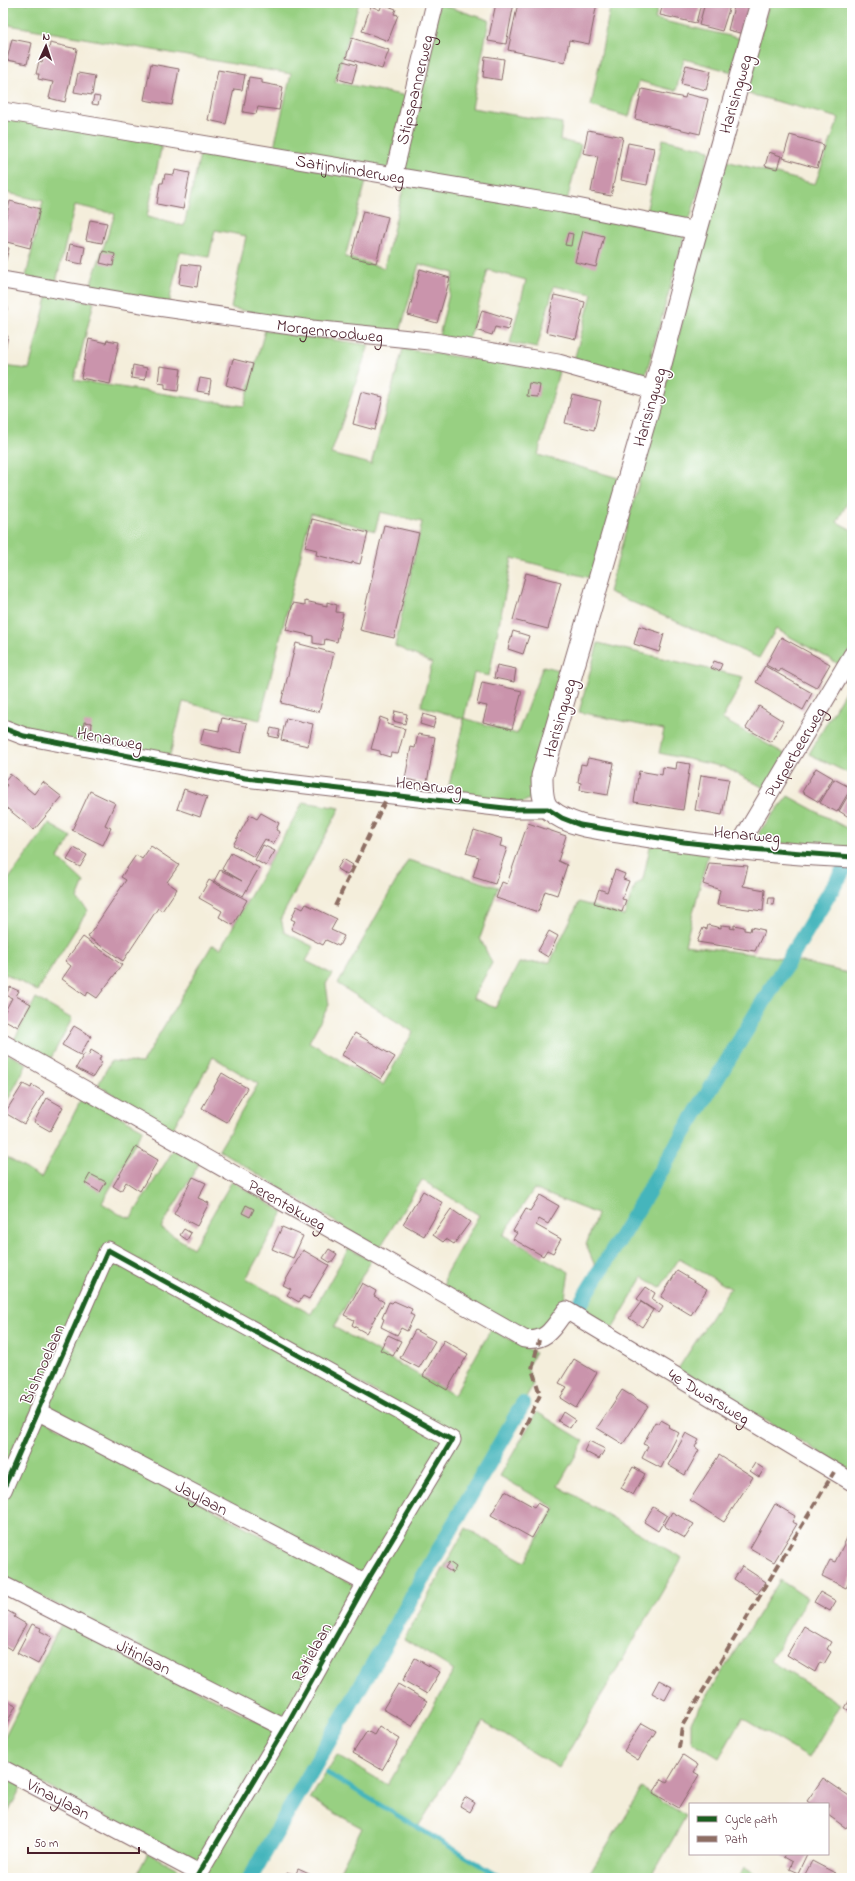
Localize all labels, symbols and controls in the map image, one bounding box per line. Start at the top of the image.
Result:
north arrow [26,26,66,66]
text: N [42,29,51,45]
street label: Stipspannerweg [390,32,443,147]
street label: Harisingweg [713,52,762,138]
street label: Satijnvlinderweg [293,149,407,194]
street label: Morgenroodweg [275,313,384,352]
street label: Harisingweg [627,365,676,451]
street label: Harisingweg [537,676,586,762]
street label: Purperbeerweg [759,702,834,803]
street label: Henarweg [74,721,145,760]
street label: Henarweg [394,771,463,804]
street label: Henarweg [712,820,781,853]
street label: Perentakweg [243,1174,330,1240]
street label: Bishnoelaan [14,1320,72,1410]
street label: 4e Dwarsweg [662,1363,754,1433]
street label: Jaylaan [170,1474,232,1523]
street label: Ratielaan [286,1618,339,1687]
street label: Jitinlaan [112,1633,175,1682]
street label: Vinaylaan [21,1772,94,1827]
legend [689,1803,829,1855]
text: Cycle path [725,1811,777,1830]
scale bar [28,1829,139,1855]
text: Path [725,1831,748,1849]
text: 50 m [34,1835,58,1853]

